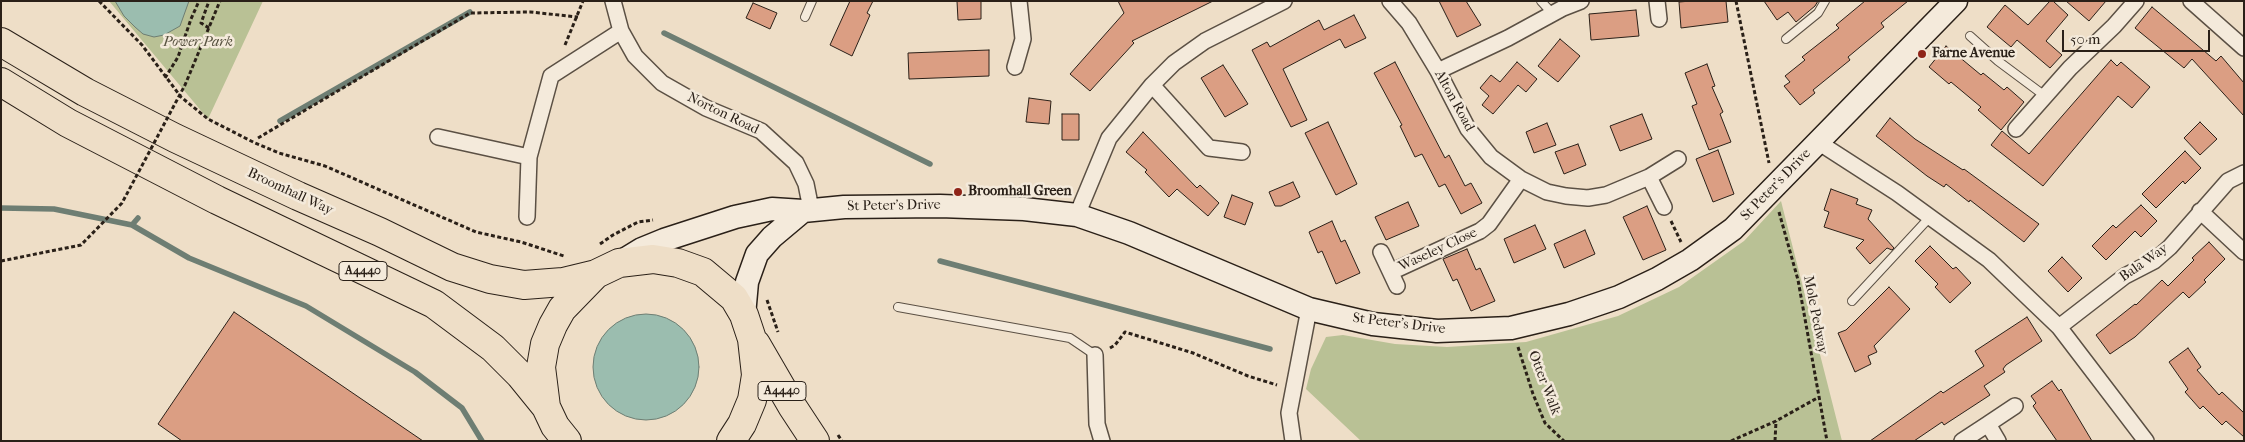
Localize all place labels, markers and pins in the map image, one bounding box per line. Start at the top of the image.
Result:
place label: Farne Avenue [1932,46,2015,62]
marker: Farne Avenue [1916,48,1928,60]
place label: Broomhall Green [968,184,1072,200]
marker: Broomhall Green [952,186,964,198]

